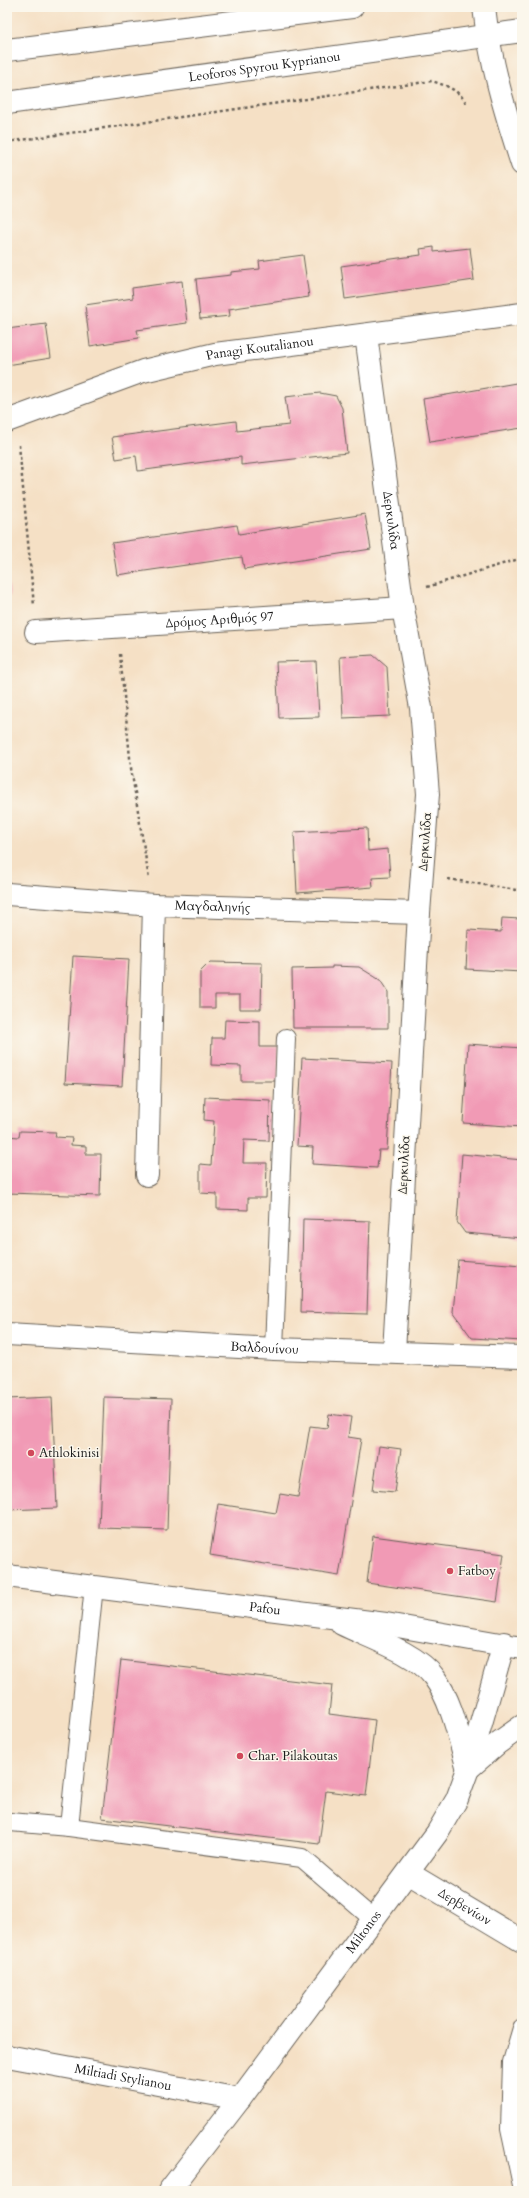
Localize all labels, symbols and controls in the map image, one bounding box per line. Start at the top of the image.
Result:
street label: Leoforos Spyrou Kyprianou [187,47,342,87]
street label: Panagi Koutalianou [204,332,315,365]
street label: Δερκυλίδα [378,490,404,551]
street label: Δρόμος Αριθμός 97 [165,607,275,633]
street label: Δερκυλίδα [414,812,436,872]
street label: Μαγδαληνής [174,897,251,917]
street label: Δερκυλίδα [393,1135,415,1195]
street label: Βαλδουίνου [230,1338,299,1359]
place label: Athlokinisi [39,1444,100,1462]
marker: Athlokinisi [26,1448,36,1458]
place label: Fatboy [458,1562,496,1580]
marker: Fatboy [445,1566,455,1576]
street label: Pafou [248,1598,282,1620]
place label: Char. Pilakoutas [248,1747,338,1765]
marker: Char. Pilakoutas [235,1751,245,1761]
street label: Δερβενίων [435,1884,495,1930]
street label: Miltonos [342,1907,386,1957]
street label: Miltiadi Stylianou [73,2060,173,2095]

